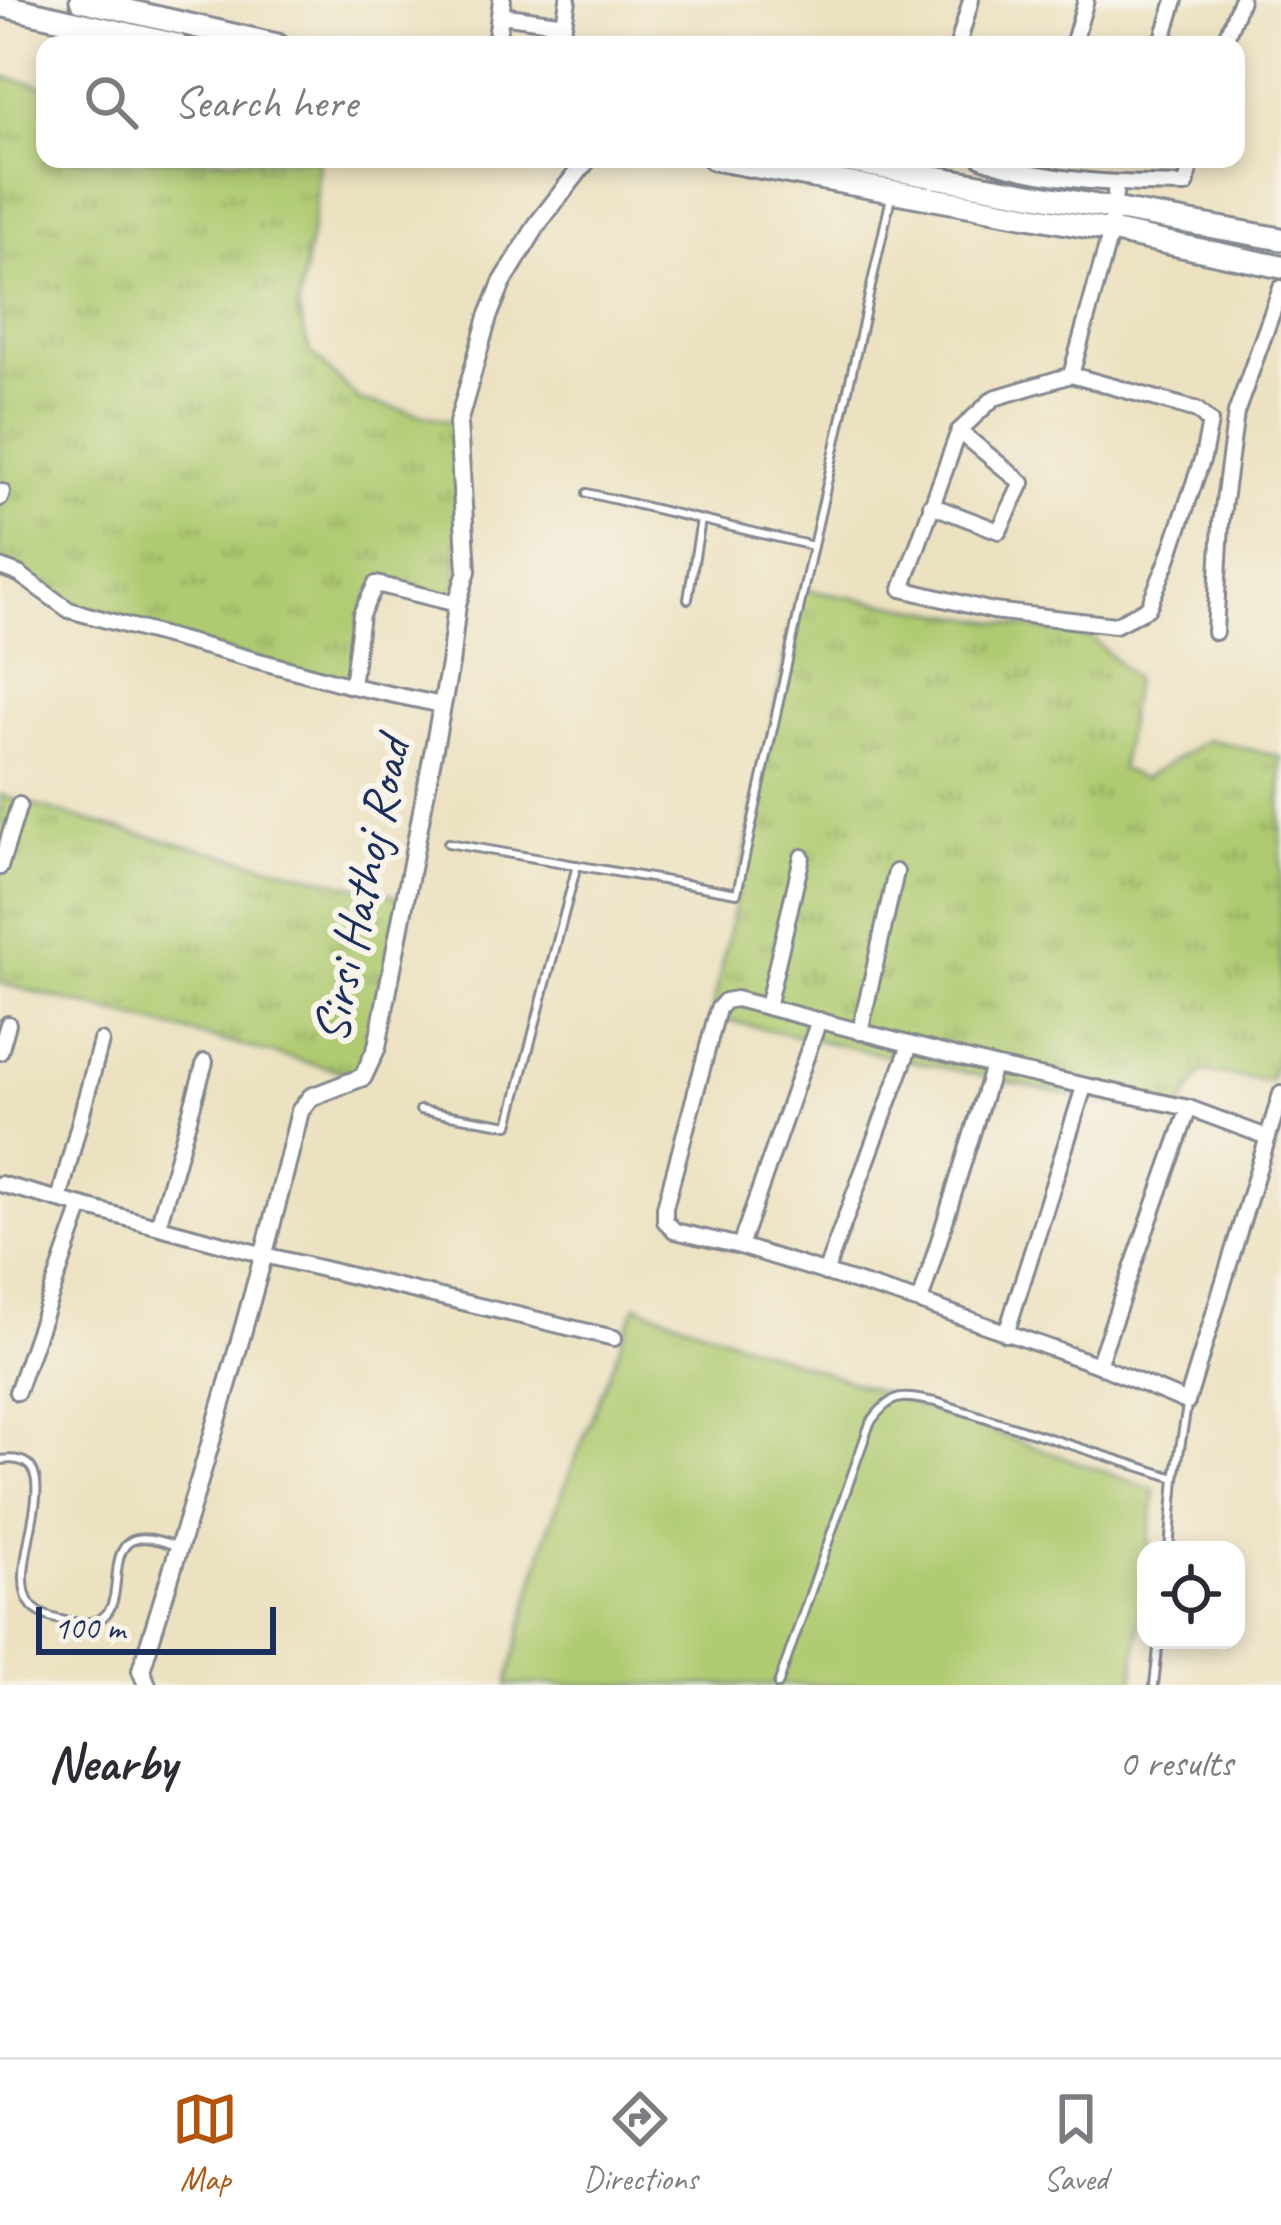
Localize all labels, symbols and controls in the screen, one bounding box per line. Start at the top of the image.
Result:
search box [36,36,1245,168]
icon: search [78,69,144,135]
text: Search here [174,74,357,131]
street label: Sirsi Hathoj Road [297,725,426,1048]
map controls [1137,1541,1245,1649]
button: locate [1137,1541,1245,1649]
scale bar [36,1601,276,1654]
text: 100 m [54,1607,125,1649]
text: Nearby [48,1731,176,1795]
text: 0 results [1119,1739,1233,1788]
tab: Map [172,2086,238,2200]
tab: Directions [583,2086,698,2200]
tab: Saved [1043,2086,1109,2200]

